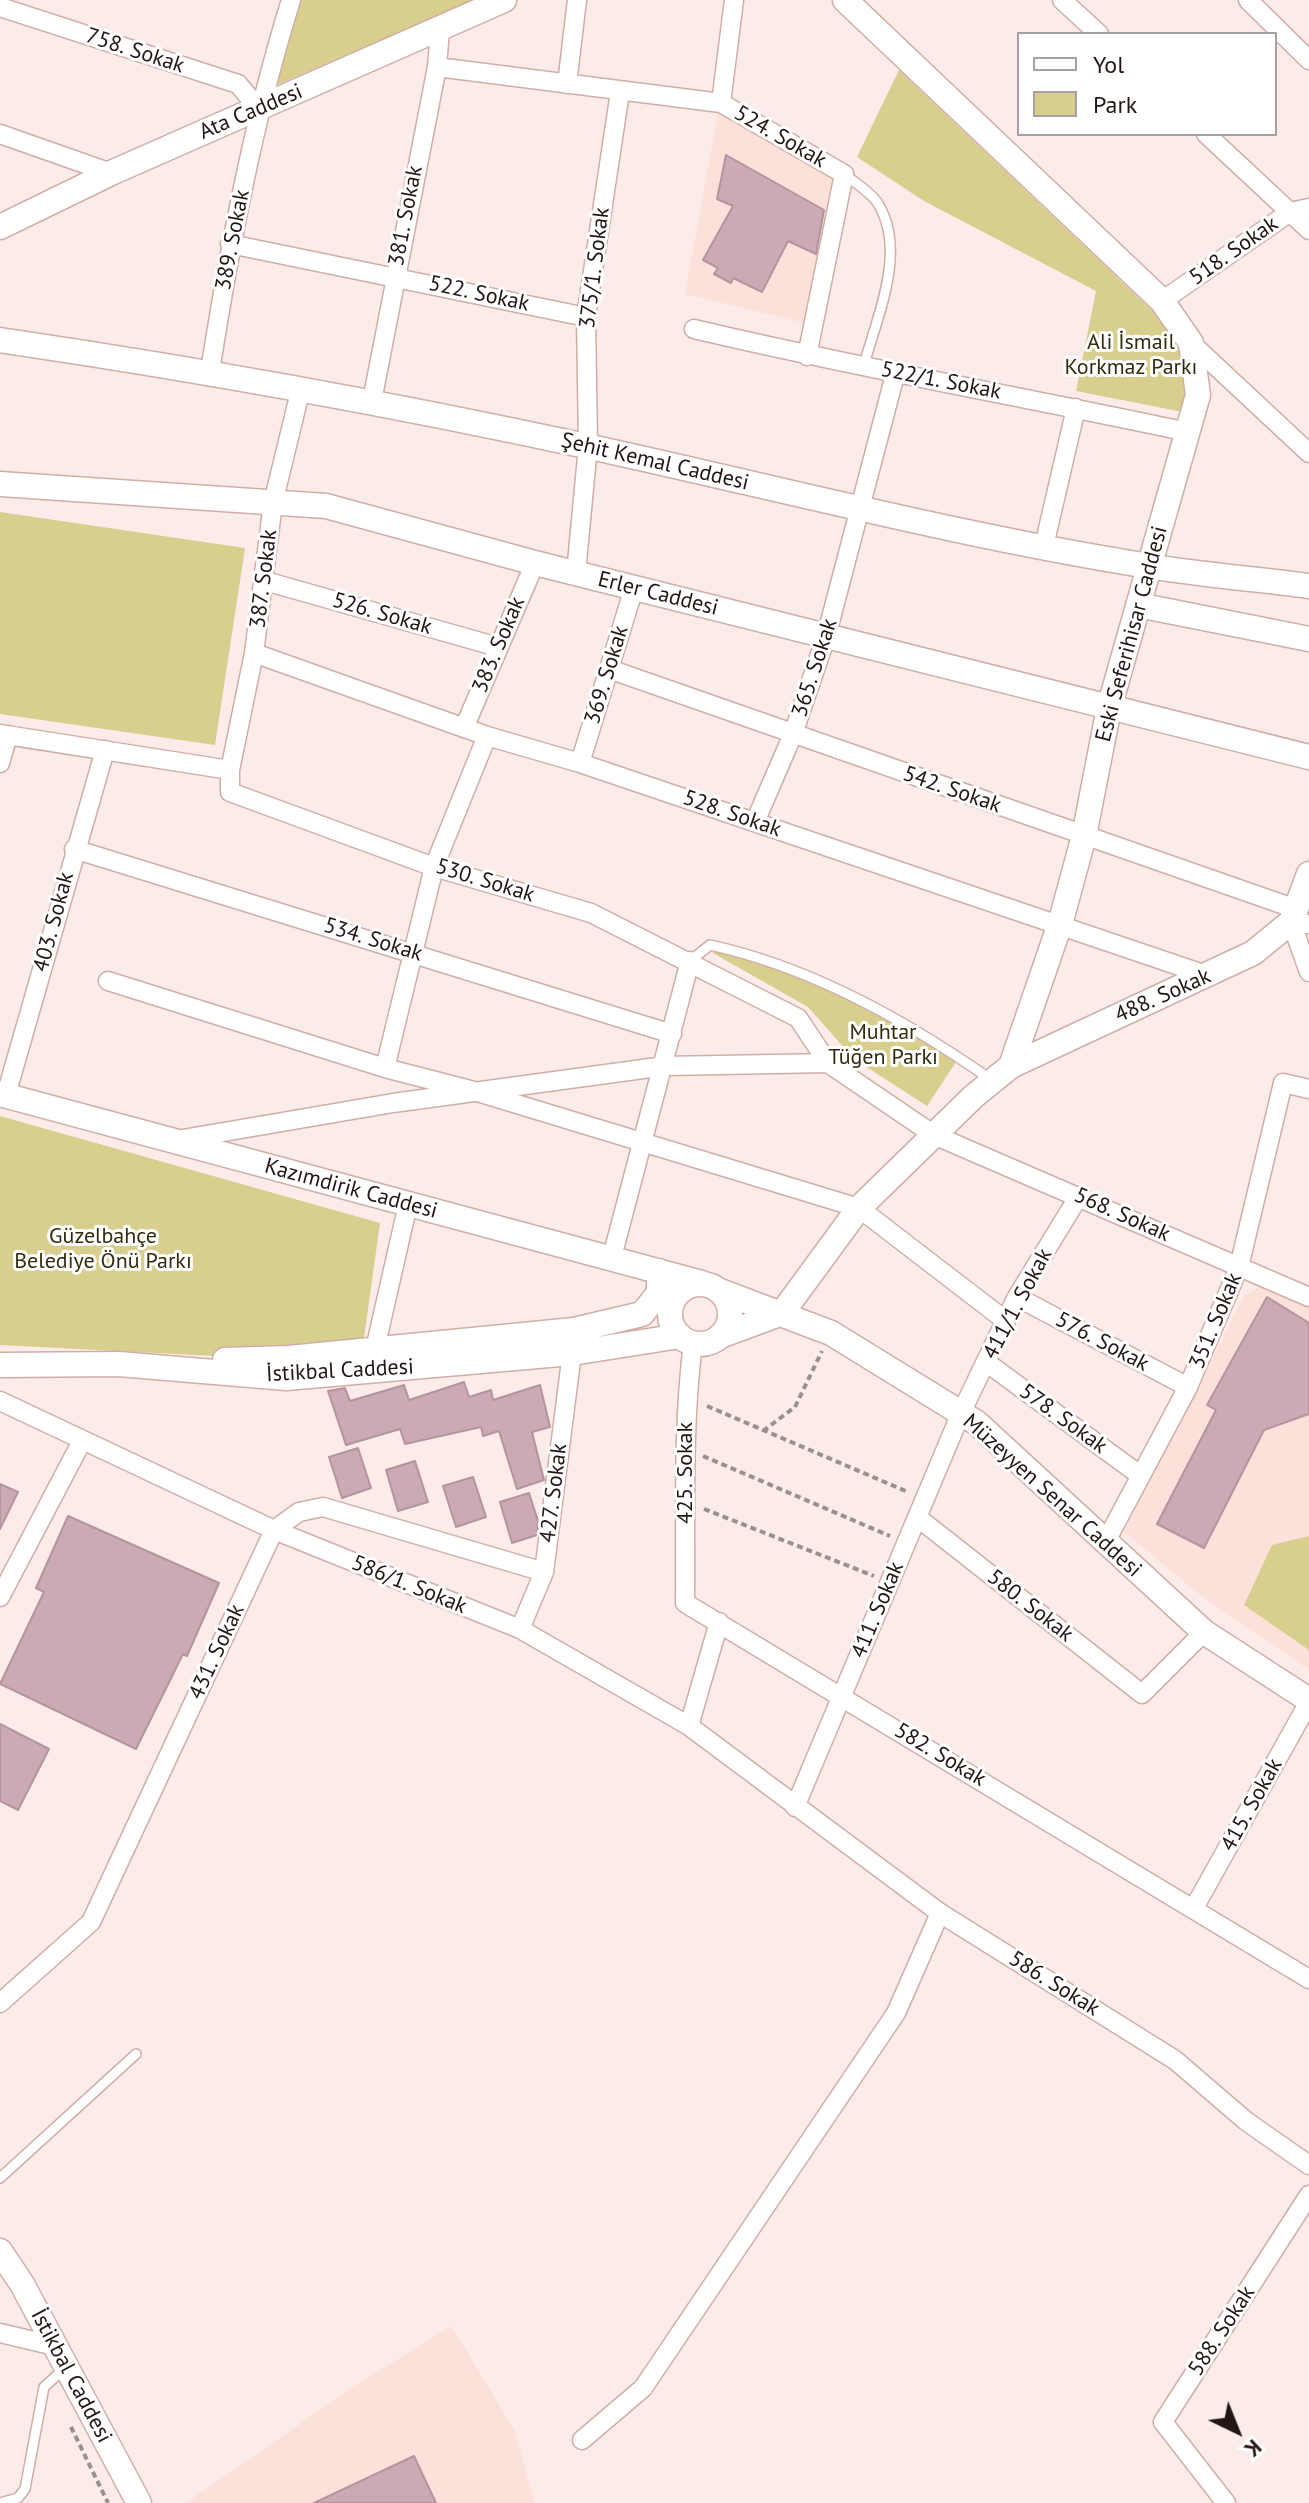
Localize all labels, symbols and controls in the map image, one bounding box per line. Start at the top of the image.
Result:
street label: 758. Sokak [82,23,188,79]
legend [1017,32,1277,136]
text: Yol [1093,49,1124,80]
street label: Ata Caddesi [195,78,307,146]
text: Park [1093,89,1137,120]
street label: 524. Sokak [729,100,831,174]
street label: 381. Sokak [383,163,429,269]
street label: 389. Sokak [210,187,256,293]
street label: 375/1. Sokak [574,206,616,330]
street label: 518. Sokak [1185,211,1283,291]
street label: 522. Sokak [426,270,532,318]
park label: Ali İsmail Korkmaz Parkı [1064,330,1198,382]
street label: 522/1. Sokak [879,356,1003,406]
street label: Şehit Kemal Caddesi [559,428,751,496]
street label: Eski Seferihisar Caddesi [1091,523,1173,745]
street label: 387. Sokak [245,528,283,630]
street label: Erler Caddesi [595,566,721,622]
street label: 526. Sokak [329,587,435,641]
street label: 383. Sokak [467,593,531,697]
street label: 365. Sokak [787,615,843,721]
street label: 369. Sokak [579,622,635,728]
street label: 542. Sokak [899,761,1005,819]
street label: 528. Sokak [679,785,785,843]
street label: 530. Sokak [432,853,538,909]
street label: 403. Sokak [28,869,80,975]
street label: 534. Sokak [320,912,426,968]
street label: 488. Sokak [1111,963,1215,1029]
park label: Muhtar Tüğen Parkı [828,1020,938,1072]
street label: Kazımdirik Caddesi [262,1153,440,1225]
street label: 568. Sokak [1070,1182,1174,1248]
park label: Güzelbahçe Belediye Önü Parkı [14,1224,192,1276]
street label: 411/1. Sokak [978,1244,1058,1364]
street label: 351. Sokak [1184,1269,1248,1373]
street label: 576. Sokak [1051,1306,1153,1378]
street label: İstikbal Caddesi [266,1354,414,1388]
street label: 578. Sokak [1014,1378,1112,1460]
street label: Müzeyyen Senar Caddesi [957,1409,1147,1583]
street label: 425. Sokak [673,1422,699,1524]
street label: 427. Sokak [535,1442,573,1544]
street label: 586/1. Sokak [348,1550,470,1620]
street label: 411. Sokak [846,1558,910,1662]
street label: 580. Sokak [982,1564,1078,1648]
street label: 431. Sokak [183,1600,251,1704]
street label: 582. Sokak [889,1717,991,1793]
street label: 415. Sokak [1216,1754,1288,1856]
street label: 586. Sokak [1004,1946,1104,2022]
street label: 588. Sokak [1183,2281,1261,2381]
street label: İstikbal Caddesi [25,2305,117,2447]
north arrow [1197,2391,1277,2471]
text: K [1239,2434,1268,2463]

